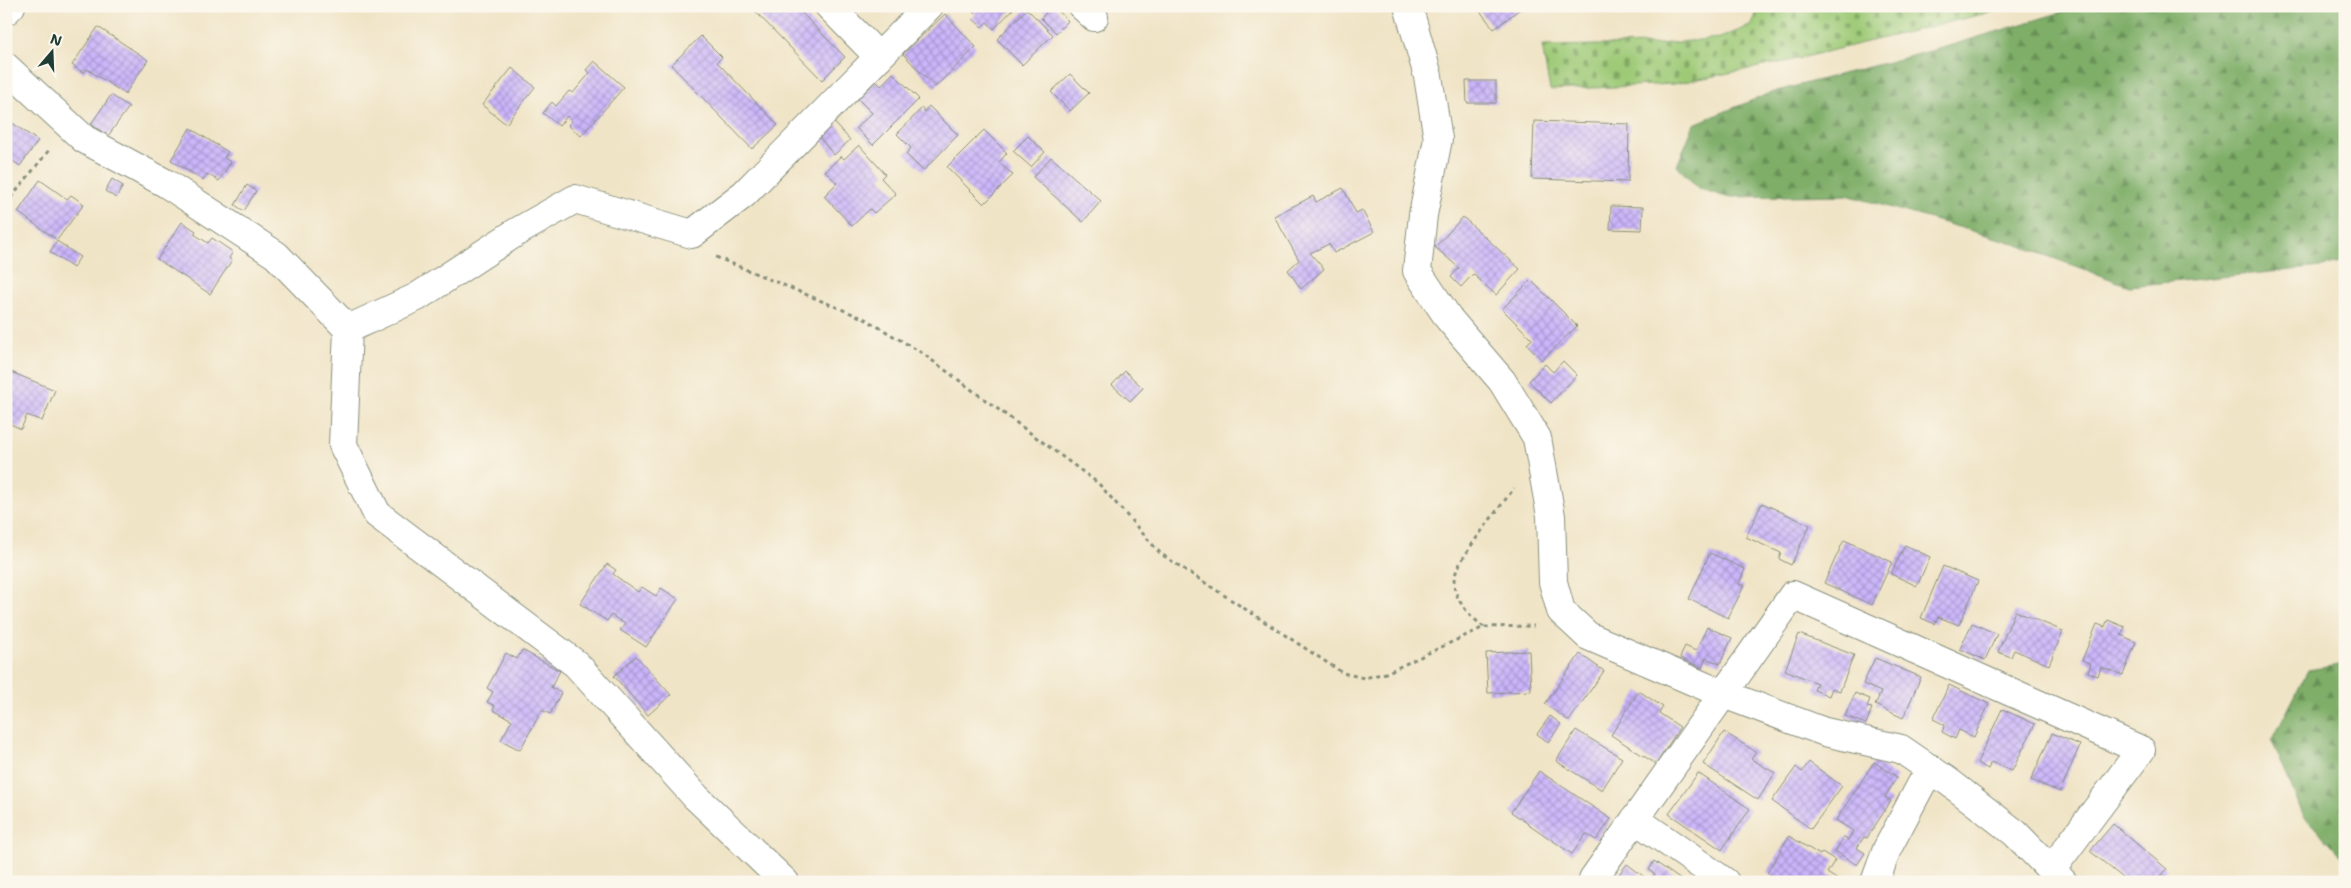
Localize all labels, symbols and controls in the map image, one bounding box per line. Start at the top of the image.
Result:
north arrow [28,28,78,78]
text: N [48,29,64,50]

